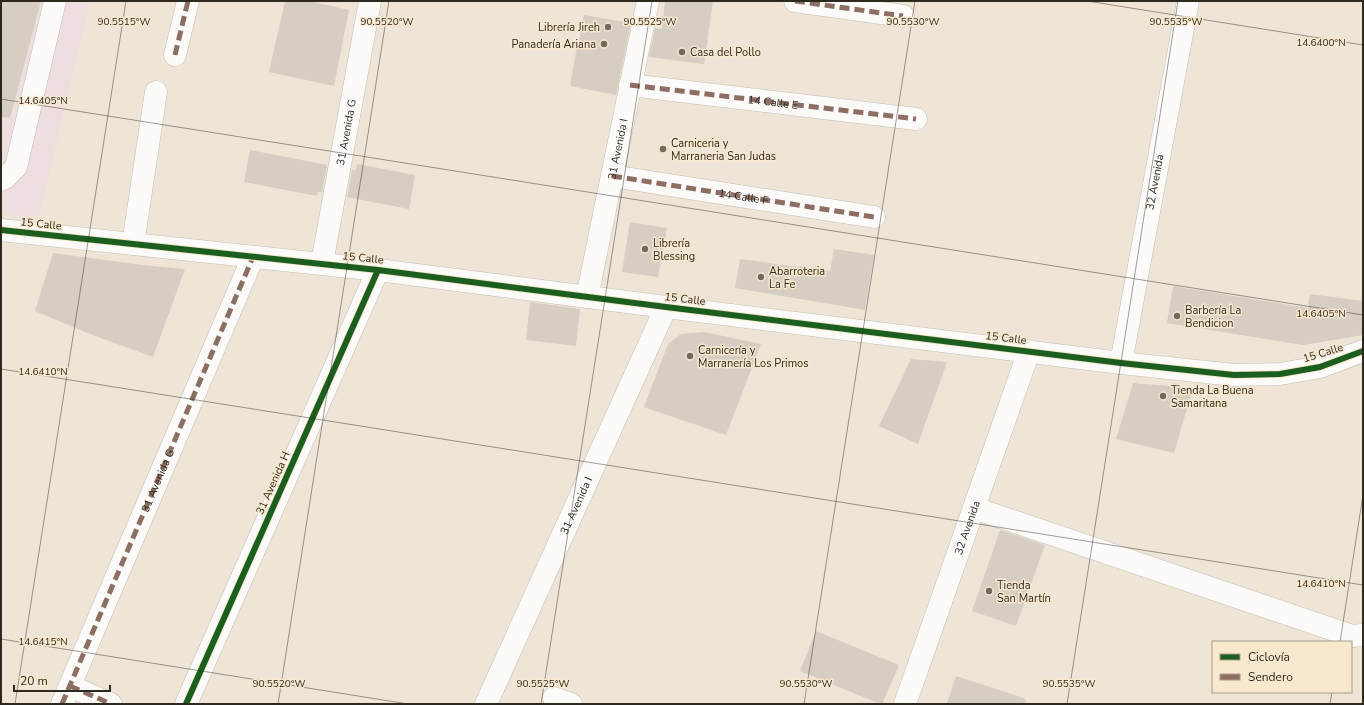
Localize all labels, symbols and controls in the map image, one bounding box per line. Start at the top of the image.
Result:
text: 90.5515°W [97,15,151,29]
text: 90.5520°W [360,15,414,29]
text: 90.5525°W [623,15,677,29]
text: 90.5530°W [886,15,940,29]
text: 90.5535°W [1149,15,1203,29]
place label: Librería Jireh [538,20,600,35]
marker: Librería Jireh [603,22,613,32]
text: 14.6400°N [1296,36,1346,50]
place label: Panadería Ariana [512,37,596,52]
marker: Panadería Ariana [599,39,609,49]
place label: Casa del Pollo [690,45,761,60]
marker: Casa del Pollo [677,47,687,57]
street label: 14 Calle E [747,92,799,112]
text: 14.6405°N [18,94,68,108]
street label: 31 Avenida G [333,98,359,167]
street label: 31 Avenida I [604,117,631,181]
place label: Carniceria y Marraneria San Judas [671,136,776,164]
marker: Carniceria y Marraneria San Judas [658,144,668,154]
street label: 32 Avenida [1142,153,1167,211]
street label: 14 Calle F [717,185,769,208]
street label: 15 Calle [20,214,63,234]
place label: Librería Blessing [653,236,695,264]
marker: Librería Blessing [640,244,650,254]
street label: 15 Calle [342,248,385,268]
place label: Abarroteria La Fe [769,264,825,292]
marker: Abarroteria La Fe [756,272,766,282]
street label: 15 Calle [664,289,707,309]
place label: Barbería La Bendicion [1185,303,1242,331]
text: 14.6405°N [1296,307,1346,321]
marker: Barbería La Bendicion [1172,311,1182,321]
street label: 15 Calle [985,328,1028,348]
street label: 15 Calle [1301,340,1345,366]
place label: Carnicería y Marranería Los Primos [698,343,808,371]
marker: Carnicería y Marranería Los Primos [685,351,695,361]
text: 14.6410°N [18,365,68,379]
place label: Tienda La Buena Samaritana [1171,383,1254,411]
marker: Tienda La Buena Samaritana [1158,391,1168,401]
street label: 31 Avenida G [137,447,178,514]
street label: 31 Avenida H [252,449,294,517]
street label: 31 Avenida I [556,474,596,537]
street label: 32 Avenida [951,498,983,557]
text: 14.6410°N [1296,577,1346,591]
place label: Tienda San Martín [997,578,1051,606]
marker: Tienda San Martín [984,586,994,596]
text: 14.6415°N [18,635,68,649]
legend [1212,641,1352,693]
text: Ciclovía [1248,649,1290,665]
scale bar [14,667,110,693]
text: Sendero [1248,669,1293,685]
text: 20 m [20,673,48,689]
text: 90.5520°W [252,677,306,691]
text: 90.5525°W [516,677,570,691]
text: 90.5530°W [779,677,833,691]
text: 90.5535°W [1042,677,1096,691]

